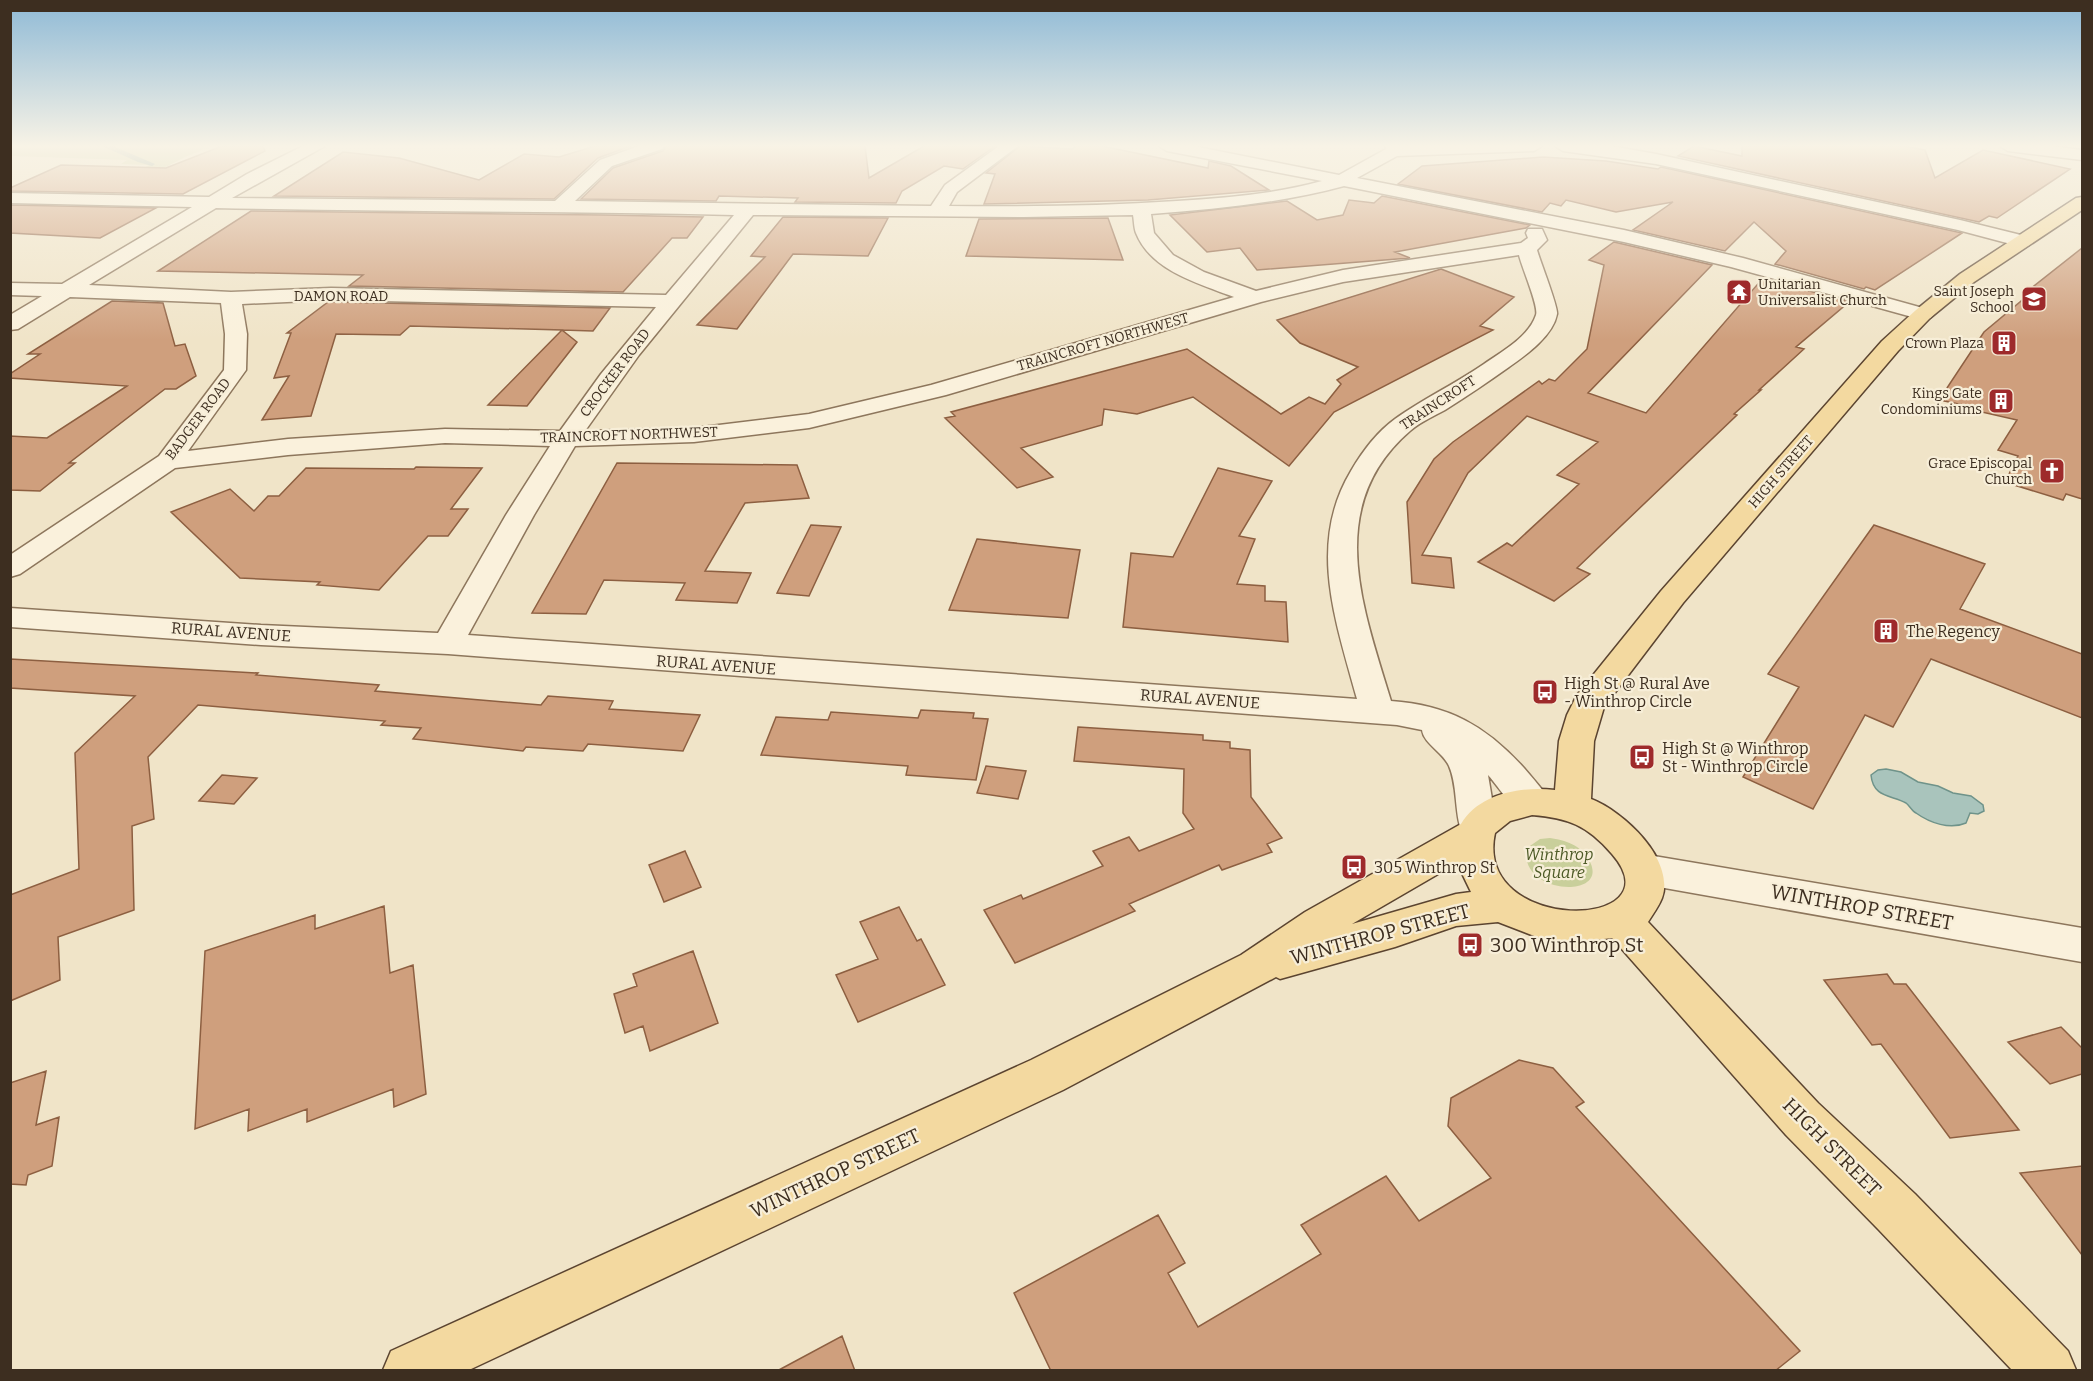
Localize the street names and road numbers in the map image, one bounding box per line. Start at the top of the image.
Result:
street label: DAMON ROAD [294,288,388,305]
street label: TRAINCROFT NORTHWEST [1015,309,1191,375]
street label: CROCKER ROAD [576,325,654,421]
street label: TRAINCROFT [1397,372,1479,434]
street label: BADGER ROAD [162,375,234,463]
street label: TRAINCROFT NORTHWEST [540,423,718,447]
street label: HIGH STREET [1745,432,1817,512]
street label: RURAL AVENUE [170,618,292,646]
street label: RURAL AVENUE [655,651,777,679]
street label: RURAL AVENUE [1139,685,1261,713]
street label: WINTHROP STREET [1769,879,1955,935]
street label: WINTHROP STREET [1288,898,1473,969]
street label: HIGH STREET [1778,1093,1886,1201]
street label: WINTHROP STREET [746,1123,924,1223]

